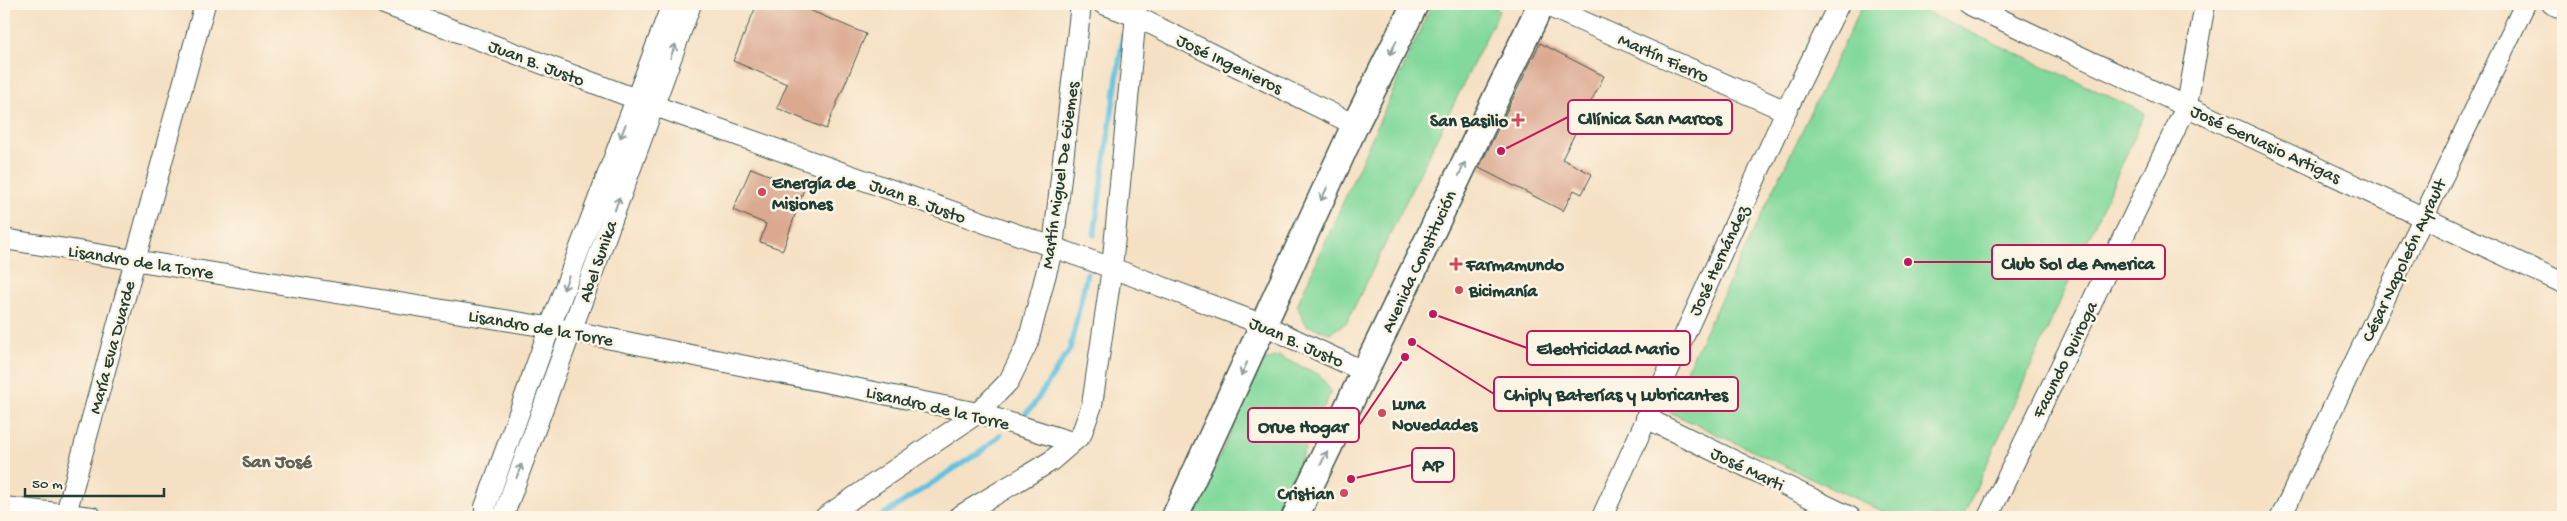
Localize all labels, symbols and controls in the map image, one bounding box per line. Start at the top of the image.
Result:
street label: José Ingenieros [1172,30,1287,101]
street label: Martín Fierro [1614,30,1712,89]
street label: Juan B. Justo [485,36,587,92]
one-way arrow [1388,40,1398,55]
one-way arrow [669,44,678,59]
street label: Martín Miguel De Güemes [1038,79,1085,270]
callout: Cllínica San Marcos [1568,100,1732,134]
street label: José Gervasio Artigas [2187,101,2345,190]
text: Cllínica San Marcos [1577,109,1723,132]
place label: San Basilio [1430,112,1509,133]
marker: San Basilio [1512,114,1524,126]
one-way arrow [618,123,628,138]
one-way arrow [1458,162,1467,177]
place label: Energía de Misiones [772,174,856,216]
street label: Juan B. Justo [866,175,968,230]
street label: César Napoleón Ayrault [2358,175,2453,346]
marker: Energía de Misiones [756,186,768,198]
one-way arrow [1318,186,1328,201]
street label: Avenida Constitución [1378,187,1463,336]
one-way arrow [613,197,622,212]
street label: José Hernández [1685,201,1756,320]
street label: Abel Sunika [576,217,623,305]
street label: Lisandro de la Torre [66,242,215,285]
callout: Club Sol de America [1992,245,2165,279]
text: Club Sol de America [2000,254,2156,277]
place label: Farmamundo [1465,256,1565,277]
marker: Farmamundo [1450,258,1462,270]
one-way arrow [561,275,570,291]
street label: María Eva Duarde [86,278,141,416]
place label: Bicimanía [1468,282,1538,303]
marker: Bicimanía [1453,284,1465,296]
street label: Facundo Quiroga [2029,298,2104,423]
street label: Lisandro de la Torre [466,306,615,353]
street label: Juan B. Justo [1245,313,1346,373]
callout: Electricidad Mario [1527,331,1690,365]
text: Electricidad Mario [1536,339,1680,362]
one-way arrow [1238,361,1248,376]
callout: Chiply Baterías y Lubricantes [1494,377,1738,411]
street label: Lisandro de la Torre [864,383,1012,436]
text: Chiply Baterías y Lubricantes [1503,385,1729,408]
place label: Luna Novedades [1392,395,1479,437]
marker: Luna Novedades [1376,407,1388,419]
callout: Orue Hogar [1248,408,1359,442]
text: Orue Hogar [1258,417,1350,440]
street label: José Marti [1707,443,1787,497]
callout: AP [1412,448,1454,482]
one-way arrow [1319,450,1329,465]
district label: San José [242,452,313,475]
text: AP [1421,456,1445,479]
one-way arrow [515,464,524,480]
scale bar [25,466,164,498]
text: 50 m [32,476,63,494]
place label: Cristian [1277,485,1334,506]
marker: Cristian [1338,487,1350,499]

